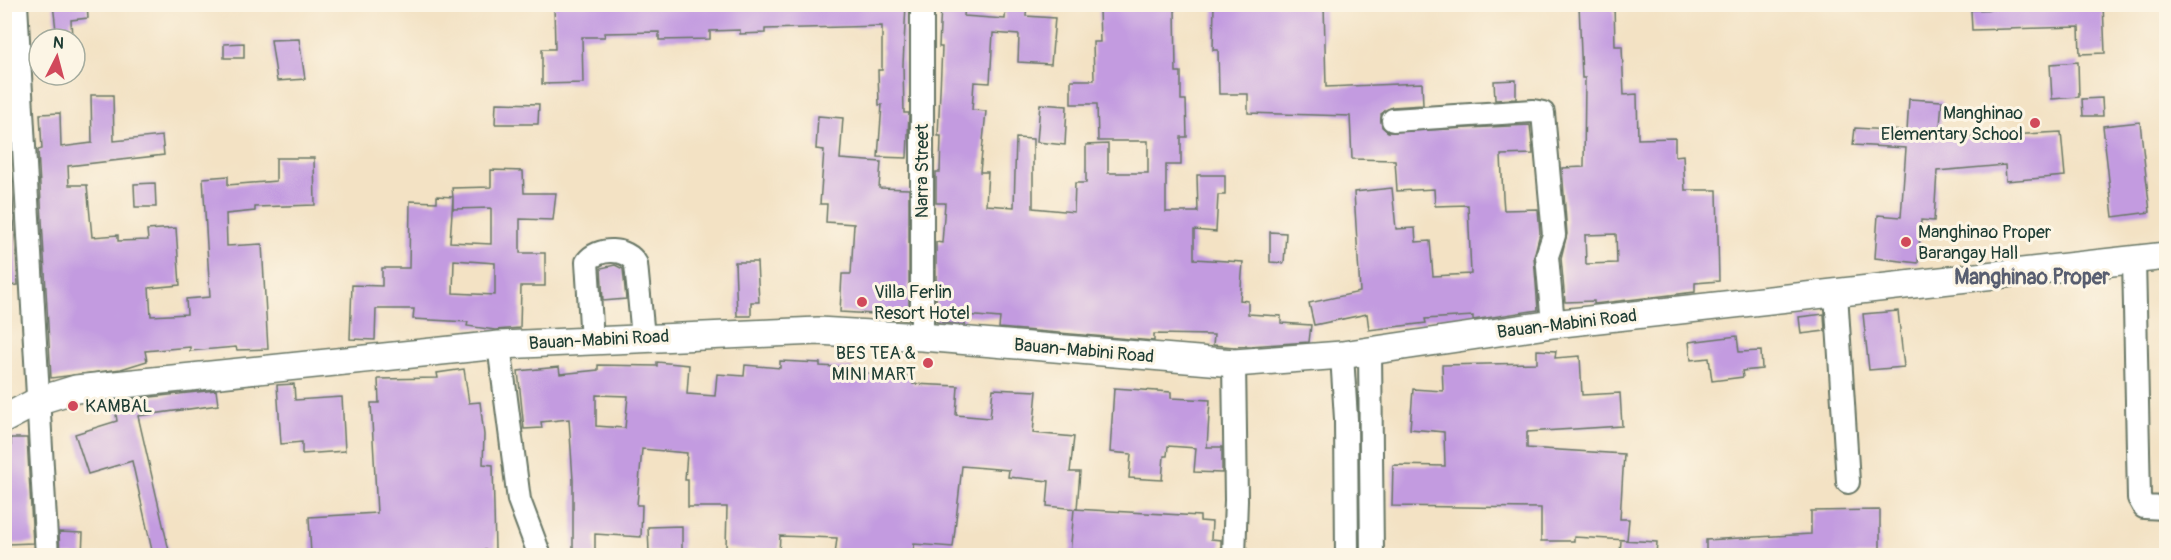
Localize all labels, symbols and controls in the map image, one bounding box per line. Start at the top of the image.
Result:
north arrow [27,27,87,87]
text: N [52,33,65,54]
place label: Manghinao Elementary School [1881,102,2023,146]
marker: Manghinao Elementary School [2028,116,2042,130]
street label: Narra Street [911,123,934,218]
place label: Manghinao Proper Barangay Hall [1918,221,2052,265]
marker: Manghinao Proper Barangay Hall [1899,235,1913,249]
district label: Manghinao Proper [1954,264,2110,291]
place label: Villa Ferlin Resort Hotel [874,281,970,325]
marker: Villa Ferlin Resort Hotel [855,295,869,309]
street label: Bauan-Mabini Road [1496,304,1638,344]
street label: Bauan-Mabini Road [528,325,670,355]
street label: Bauan-Mabini Road [1013,333,1155,369]
place label: BES TEA & MINI MART [832,342,916,386]
marker: BES TEA & MINI MART [921,356,935,370]
place label: KAMBAL [85,395,153,418]
marker: KAMBAL [66,399,80,413]

